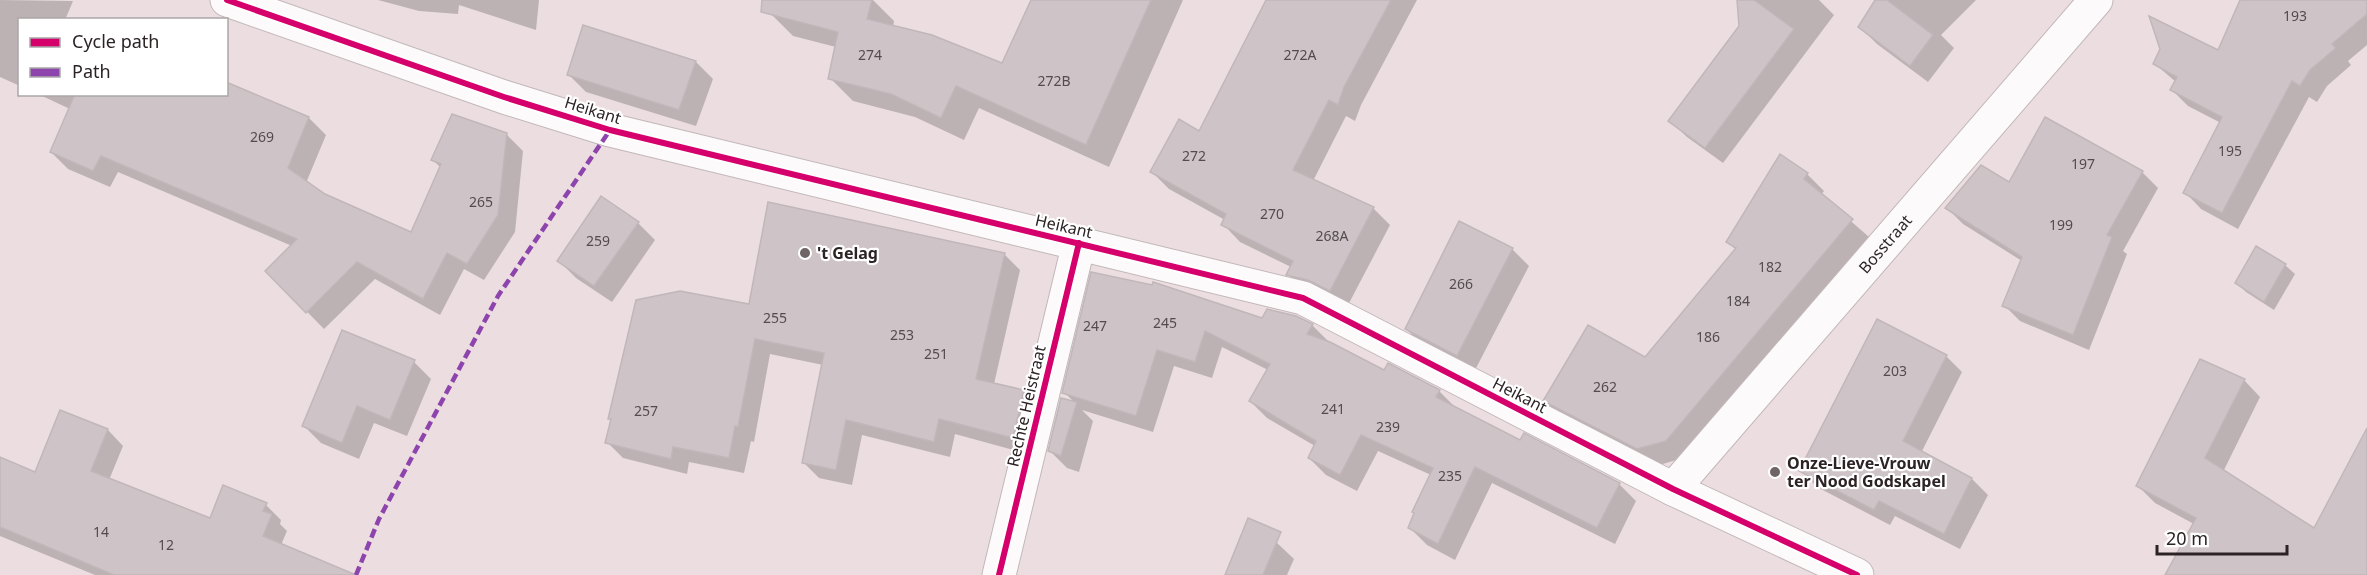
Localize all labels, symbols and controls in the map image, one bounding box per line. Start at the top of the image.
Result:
house number: 193 [2283,6,2307,25]
legend [18,18,228,96]
text: Cycle path [72,29,159,53]
house number: 274 [858,45,882,64]
house number: 272A [1284,45,1317,64]
text: Path [72,59,111,83]
house number: 272B [1037,71,1071,90]
street label: Heikant [562,91,624,129]
house number: 269 [250,127,274,146]
house number: 195 [2218,141,2242,160]
house number: 272 [1182,146,1206,165]
house number: 197 [2071,154,2095,173]
house number: 265 [469,192,493,211]
house number: 270 [1260,204,1284,223]
street label: Heikant [1033,209,1095,243]
street label: Bosstraat [1853,210,1917,278]
house number: 199 [2049,215,2073,234]
house number: 268A [1316,226,1349,245]
house number: 259 [586,231,610,250]
place label: 't Gelag [817,242,878,264]
marker: 't Gelag [798,246,812,260]
house number: 182 [1758,257,1782,276]
house number: 266 [1449,274,1473,293]
house number: 184 [1726,291,1750,310]
house number: 255 [763,308,787,327]
house number: 245 [1153,313,1177,332]
house number: 247 [1083,316,1107,335]
house number: 253 [890,325,914,344]
house number: 186 [1696,327,1720,346]
street label: Rechte Heistraat [1001,343,1051,469]
house number: 251 [924,344,948,363]
house number: 203 [1883,361,1907,380]
street label: Heikant [1489,372,1551,418]
house number: 262 [1593,377,1617,396]
house number: 241 [1321,399,1345,418]
house number: 257 [634,401,658,420]
house number: 239 [1376,417,1400,436]
place label: Onze-Lieve-Vrouw ter Nood Godskapel [1787,452,1946,492]
marker: Onze-Lieve-Vrouw ter Nood Godskapel [1768,465,1782,479]
house number: 235 [1438,466,1462,485]
scale bar [2157,518,2288,556]
house number: 14 [93,522,109,541]
text: 20 m [2166,526,2208,550]
house number: 12 [158,535,174,554]

